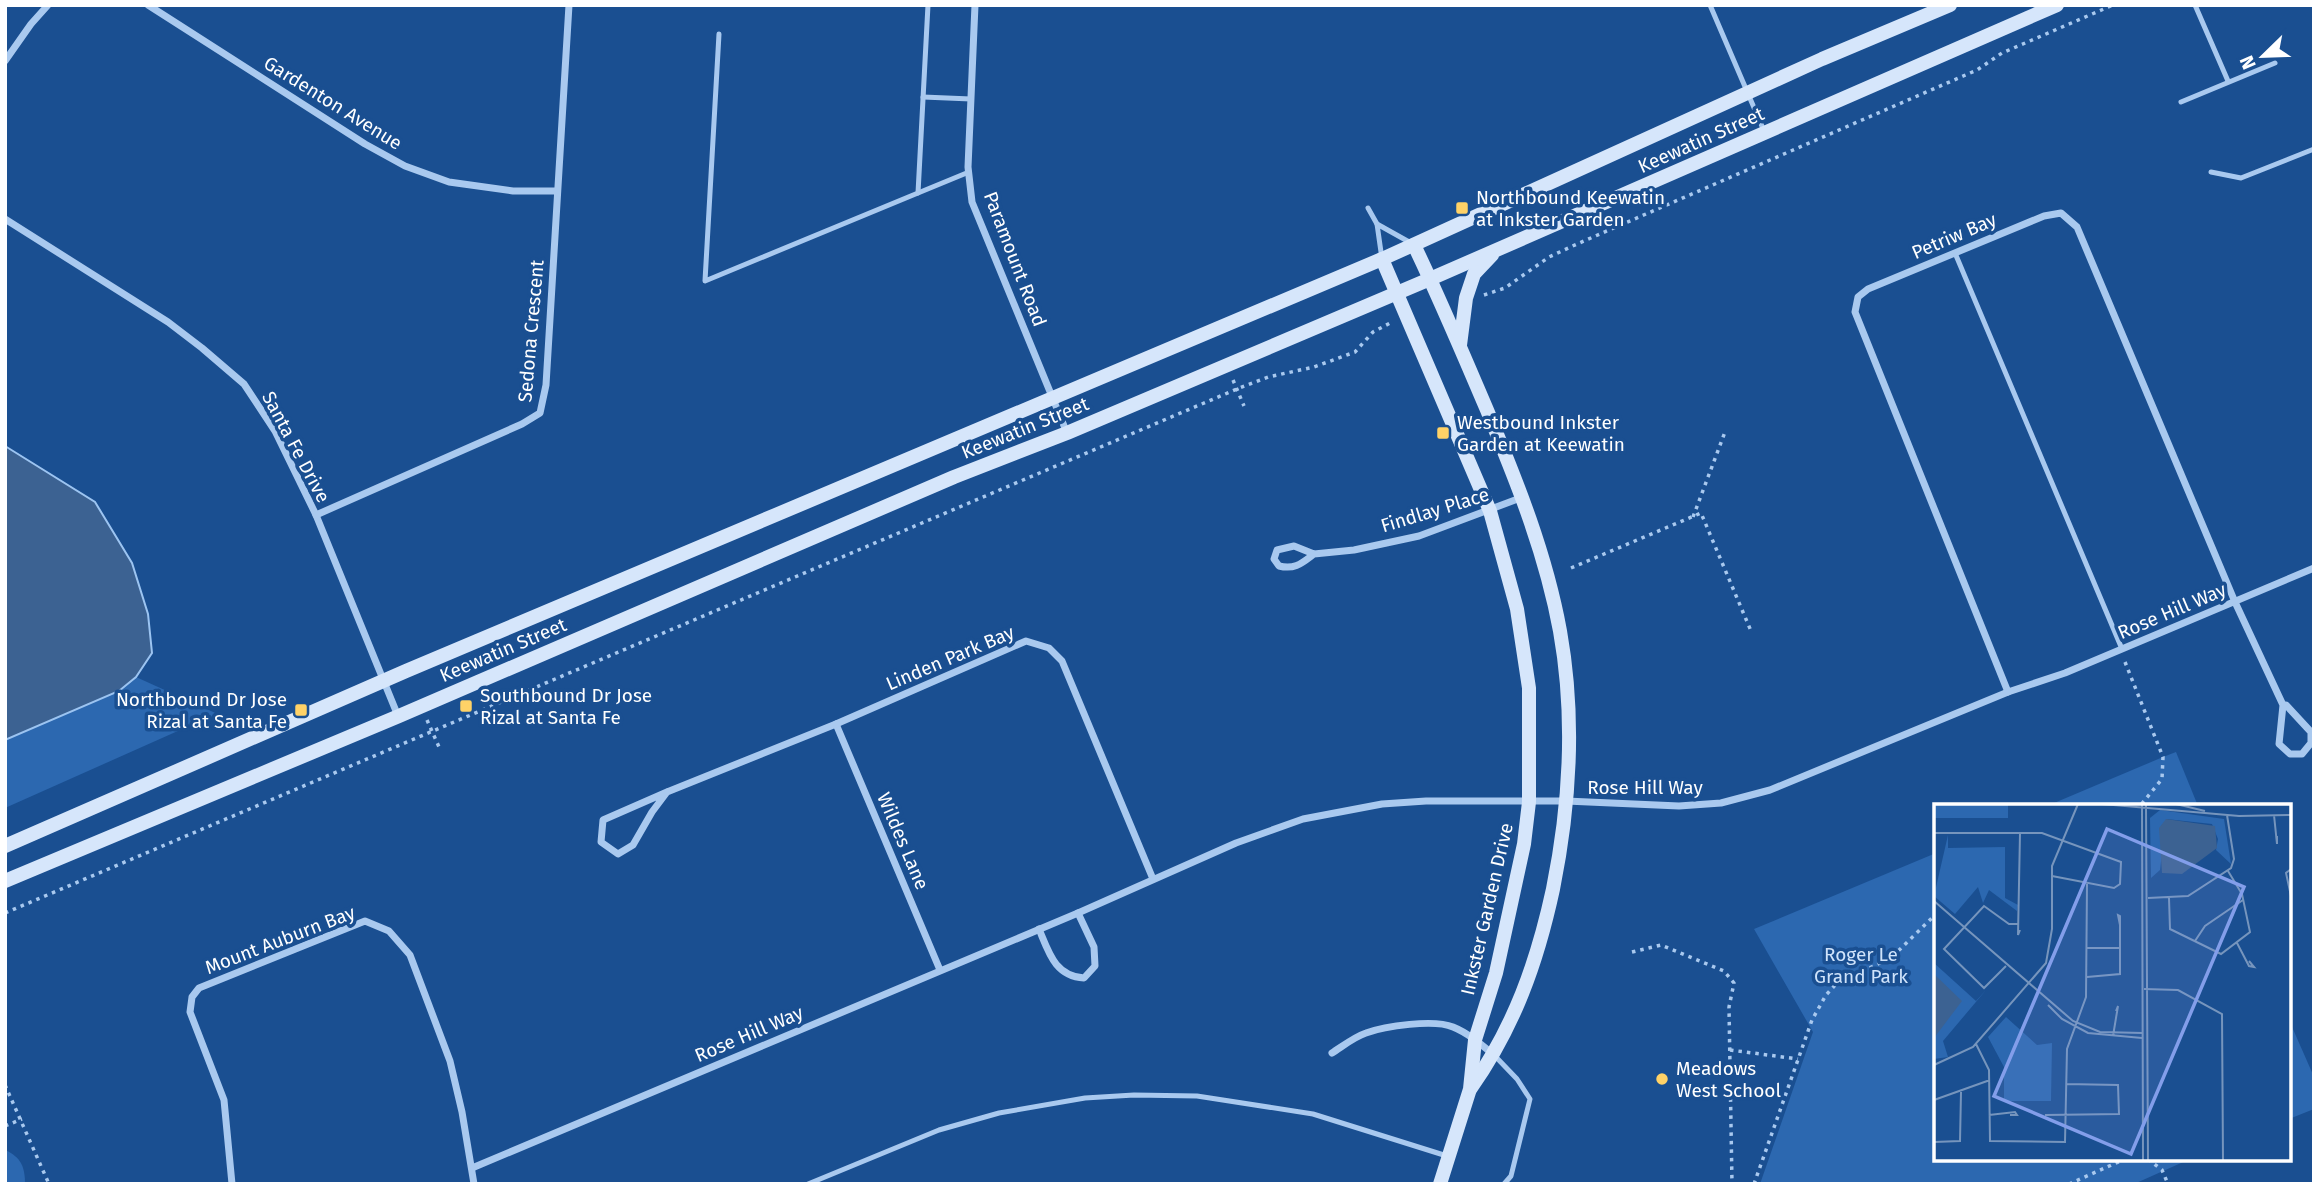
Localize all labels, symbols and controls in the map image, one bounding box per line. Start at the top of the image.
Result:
north arrow [2228,21,2298,91]
street label: Gardenton Avenue [260,51,406,155]
text: N [2235,52,2261,73]
street label: Keewatin Street [1635,102,1768,178]
place label: Northbound Keewatin at Inkster Garden [1476,186,1665,231]
street label: Paramount Road [979,188,1051,330]
marker: Northbound Keewatin at Inkster Garden [1454,200,1470,216]
street label: Petriw Bay [1908,208,2001,264]
street label: Sedona Crescent [513,259,549,403]
street label: Santa Fe Drive [257,387,335,507]
street label: Keewatin Street [958,392,1092,464]
place label: Westbound Inkster Garden at Keewatin [1457,411,1625,456]
marker: Westbound Inkster Garden at Keewatin [1435,425,1451,441]
street label: Findlay Place [1378,483,1492,537]
street label: Rose Hill Way [2114,578,2230,644]
street label: Keewatin Street [436,613,570,687]
street label: Linden Park Bay [882,620,1018,695]
place label: Southbound Dr Jose Rizal at Santa Fe [480,684,652,729]
place label: Northbound Dr Jose Rizal at Santa Fe [116,688,287,733]
marker: Southbound Dr Jose Rizal at Santa Fe [458,698,474,714]
marker: Northbound Dr Jose Rizal at Santa Fe [293,702,309,718]
street label: Rose Hill Way [1587,776,1703,799]
street label: Wildes Lane [872,789,934,893]
inset map [1934,804,2291,1161]
street label: Inkster Garden Drive [1456,821,1518,997]
street label: Mount Auburn Bay [202,901,359,979]
park label: Roger Le Grand Park [1814,943,1908,988]
street label: Rose Hill Way [691,1001,807,1067]
place label: Meadows West School [1676,1057,1781,1102]
marker: Meadows West School [1654,1071,1670,1087]

